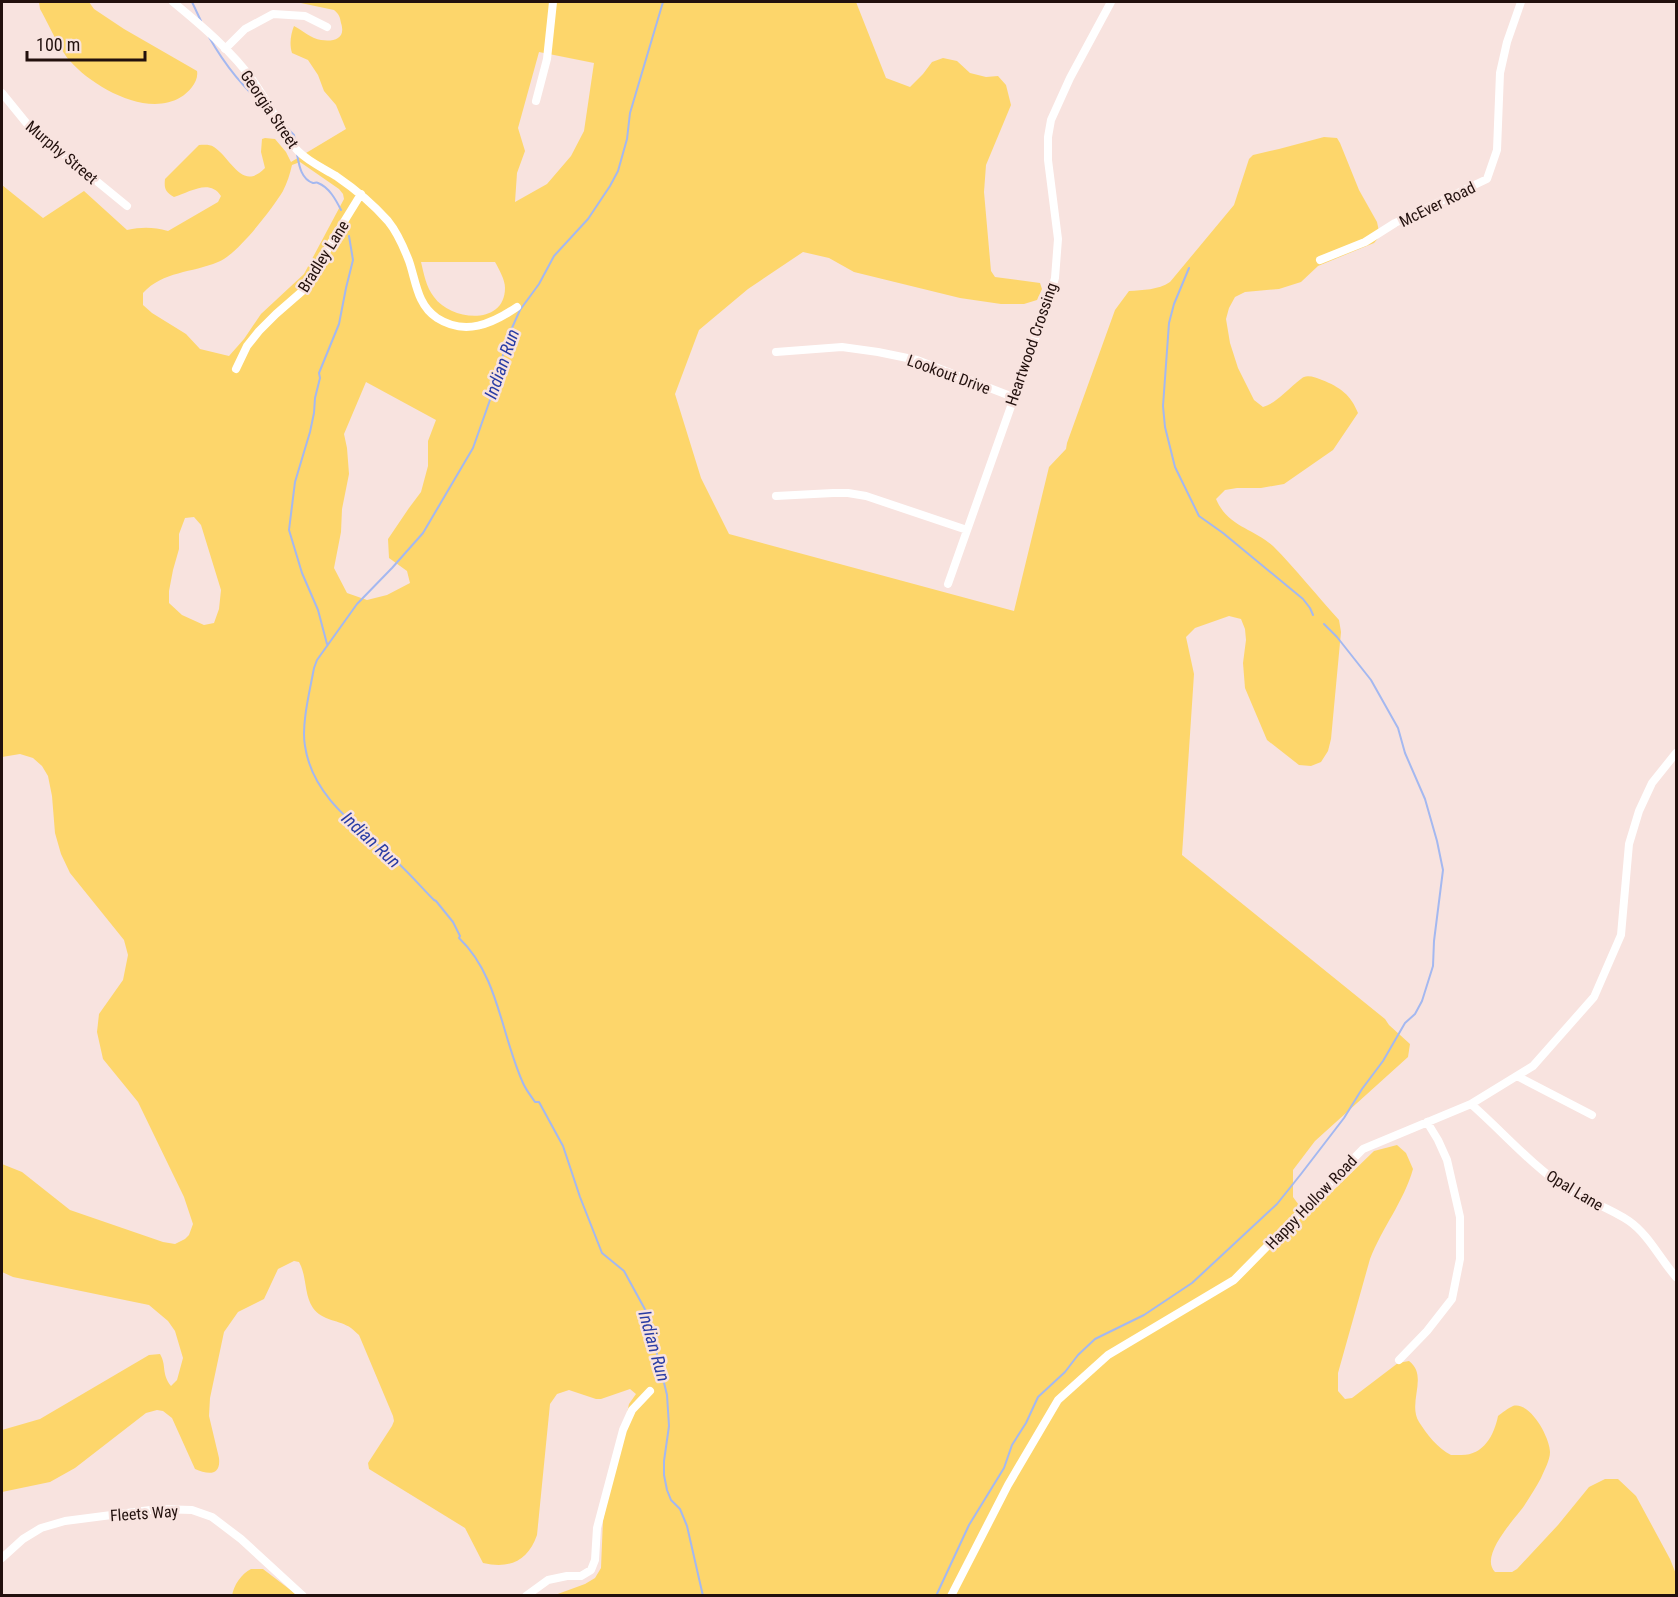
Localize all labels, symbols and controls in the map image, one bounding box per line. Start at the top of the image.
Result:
scale bar [27,24,146,62]
text: 100 m [36,34,80,55]
street label: Georgia Street [237,67,303,152]
street label: Murphy Street [22,117,102,188]
street label: McEver Road [1396,178,1478,231]
street label: Bradley Lane [294,217,353,296]
street label: Heartwood Crossing [1002,280,1061,408]
water label: Indian Run [480,326,523,402]
street label: Lookout Drive [905,351,993,398]
water label: Indian Run [338,807,405,872]
street label: Happy Hollow Road [1262,1151,1361,1253]
street label: Opal Lane [1543,1166,1607,1215]
water label: Indian Run [634,1308,675,1384]
street label: Fleets Way [109,1502,179,1525]

